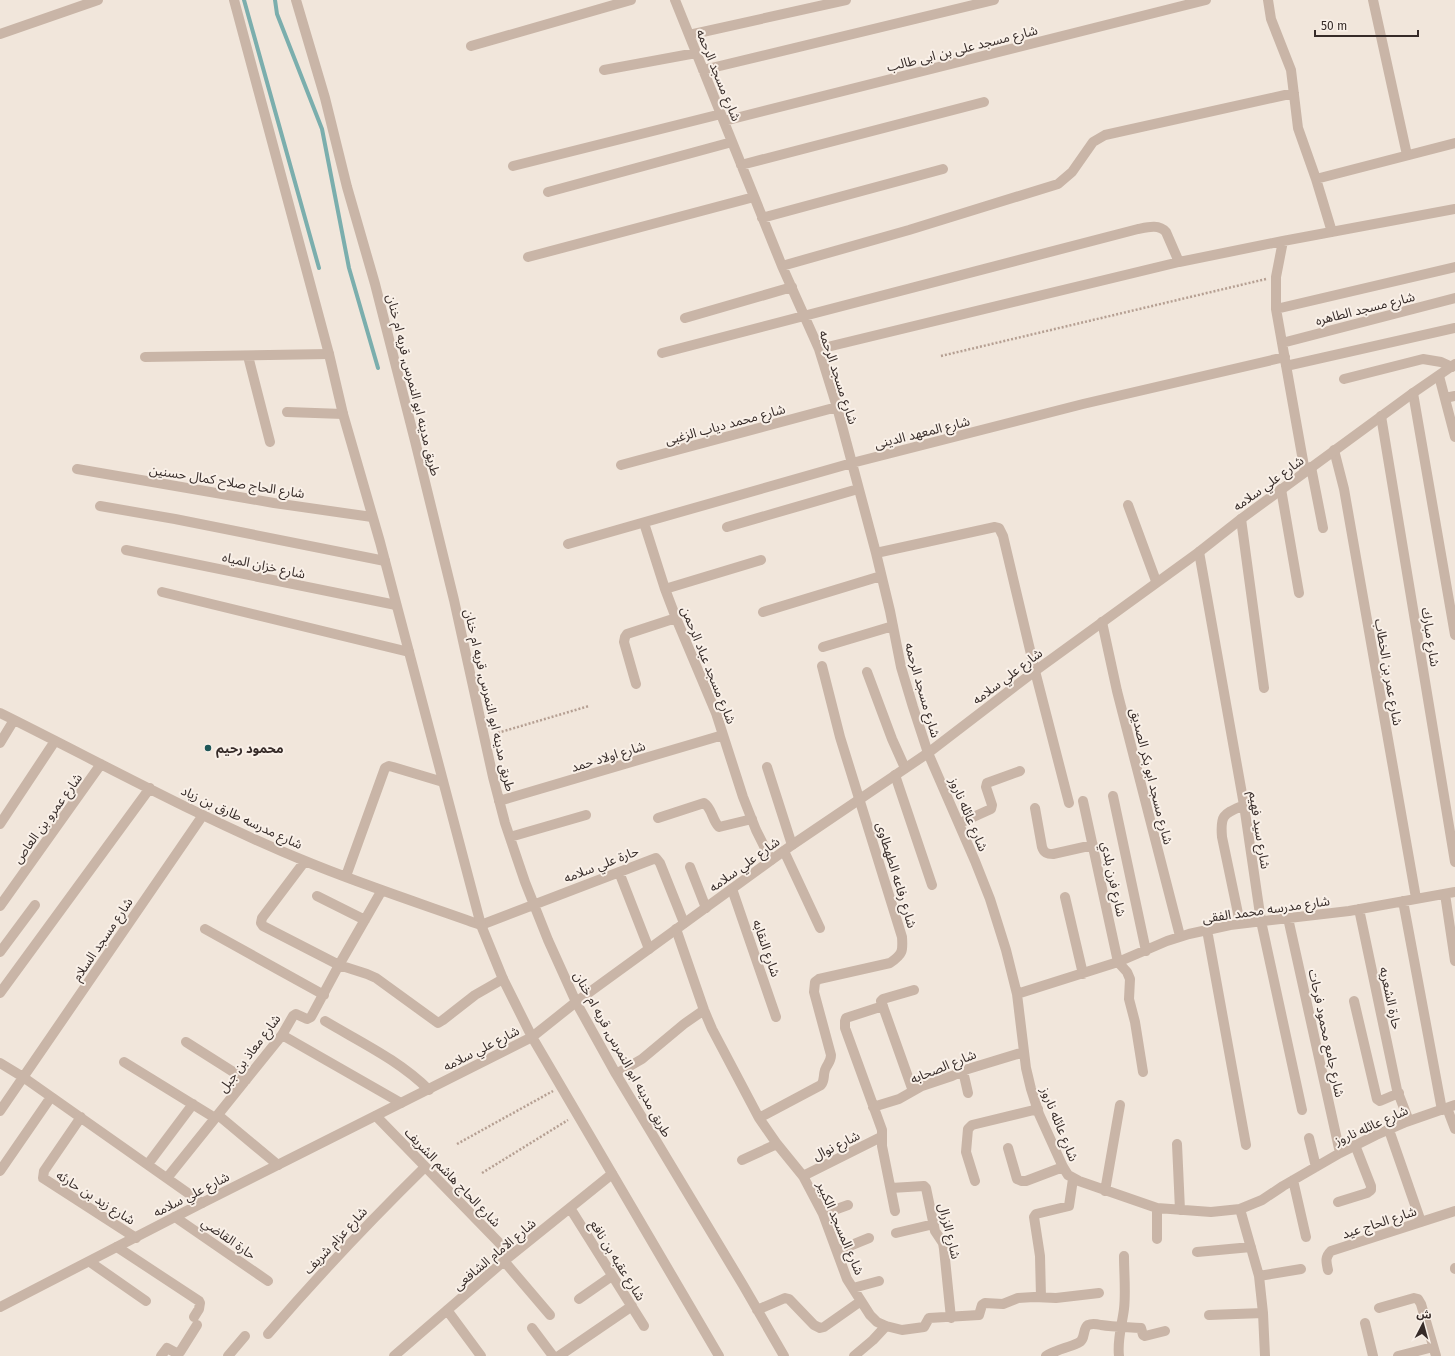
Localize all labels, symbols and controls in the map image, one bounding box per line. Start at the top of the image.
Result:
scale bar [1315,12,1418,38]
text: 50 m [1321,19,1347,33]
street label: شارع مسجد على بن ابى طالب [885,22,1040,77]
street label: شارع مسجد الرحمه [690,27,744,125]
street label: شارع مسجد الطاهره [1314,289,1417,331]
street label: طريق مدينه ابو النمرس, قريه ام خنان [382,293,443,478]
street label: شارع مسجد الرحمه [813,328,861,427]
street label: شارع محمد دياب الزغبى [663,401,788,451]
street label: شارع المعهد الدينى [873,413,972,455]
street label: شارع علي سلامه [1230,453,1308,516]
street label: شارع الحاج صلاح كمال حسنين [148,462,306,504]
street label: شارع خزان المياه [220,549,307,585]
street label: شارع مسجد عباد الرحمن [675,604,739,727]
street label: شارع مبارك [1415,606,1443,668]
street label: طريق مدينه ابو النمرس, قريه ام خنان [459,607,518,793]
street label: شارع عمر بن الخطاب [1369,617,1405,727]
street label: شارع مسجد الرحمه [899,641,943,740]
street label: شارع علي سلامه [970,645,1047,710]
street label: شارع مسجد ابو بكر الصديق [1124,706,1176,847]
street label: شارع اولاد حمد [569,738,648,778]
place label: محمود رحيم [216,741,284,759]
marker: محمود رحيم [203,743,213,753]
street label: شارع عمرو بن العاص [10,770,88,868]
street label: شارع عائله ناروز [943,774,991,855]
street label: شارع مدرسه طارق بن زياد [178,783,305,855]
street label: شارع سيد فهيم [1243,790,1273,871]
street label: شارع رفاعه الطهطاوى [870,820,920,931]
street label: شارع علي سلامه [706,834,784,897]
street label: شارع فرن بلدي [1095,840,1129,919]
street label: حارة علي سلامه [562,843,642,888]
street label: شارع مدرسه محمد الفقى [1201,893,1331,929]
street label: شارع مسجد السلام [69,895,138,985]
street label: شارع النقابه [747,917,783,980]
street label: حارة الشعريه [1376,965,1405,1031]
street label: شارع جامع محمود فرحات [1303,968,1347,1099]
street label: طريق مدينه ابو النمرس, قريه ام خنان [569,969,674,1141]
street label: شارع معاذ بن جبل [215,1011,286,1097]
street label: شارع علي سلامه [441,1023,523,1077]
street label: شارع الصحابه [908,1046,979,1089]
street label: شارع عائله ناروز [1035,1084,1081,1165]
street label: شارع عائله ناروز [1331,1103,1412,1152]
street label: شارع الحاج هاشم الشريف [399,1125,504,1232]
street label: شارع نوال [810,1128,864,1166]
street label: شارع زيد بن حارثه [52,1167,138,1230]
street label: شارع علي سلامه [151,1169,233,1223]
street label: شارع المسجد الكبير [811,1178,867,1278]
street label: شارع الزرال [932,1202,964,1261]
street label: شارع الحاج عيد [1340,1203,1419,1244]
street label: شارع عزام شريف [301,1204,372,1279]
street label: حارة القاضي [197,1214,259,1265]
street label: شارع الامام الشافعى [450,1215,541,1296]
street label: شارع عقبه بن نافع [584,1217,648,1305]
north arrow [1403,1304,1443,1344]
text: ش [1416,1307,1432,1322]

